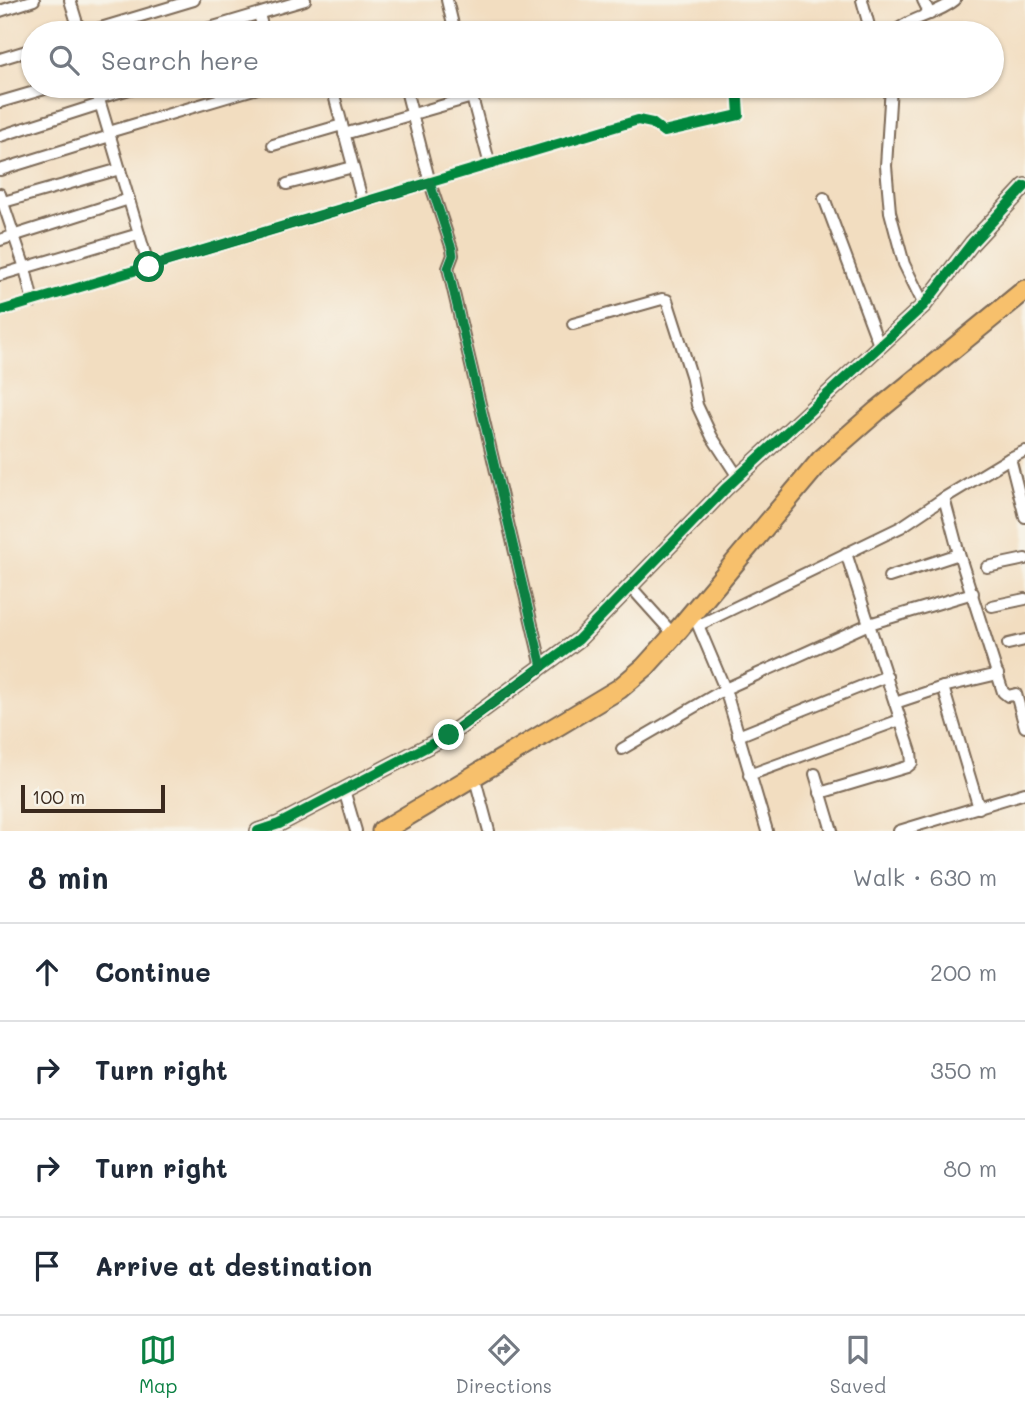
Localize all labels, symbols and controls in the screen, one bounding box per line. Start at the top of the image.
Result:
search box [21,21,1004,98]
icon: search [45,41,83,79]
text: Search here [101,43,259,77]
route start [133,251,164,282]
route end [433,719,464,750]
scale bar [21,782,164,814]
text: 100 m [32,784,85,809]
text: 8 min [28,857,109,897]
text: Walk · 630 m [852,862,997,892]
icon: ahead [28,953,66,991]
text: Continue [95,955,211,989]
text: 200 m [930,957,997,987]
icon: right [28,1051,66,1089]
text: Turn right [95,1053,228,1087]
text: 350 m [930,1055,997,1085]
icon: right [28,1149,66,1187]
text: Turn right [95,1151,228,1185]
text: 80 m [943,1153,997,1183]
icon: arrive [28,1247,66,1285]
text: Arrive at destination [95,1249,372,1283]
tab: Map [139,1331,178,1398]
tab: Directions [455,1331,552,1398]
tab: Saved [830,1331,886,1398]

